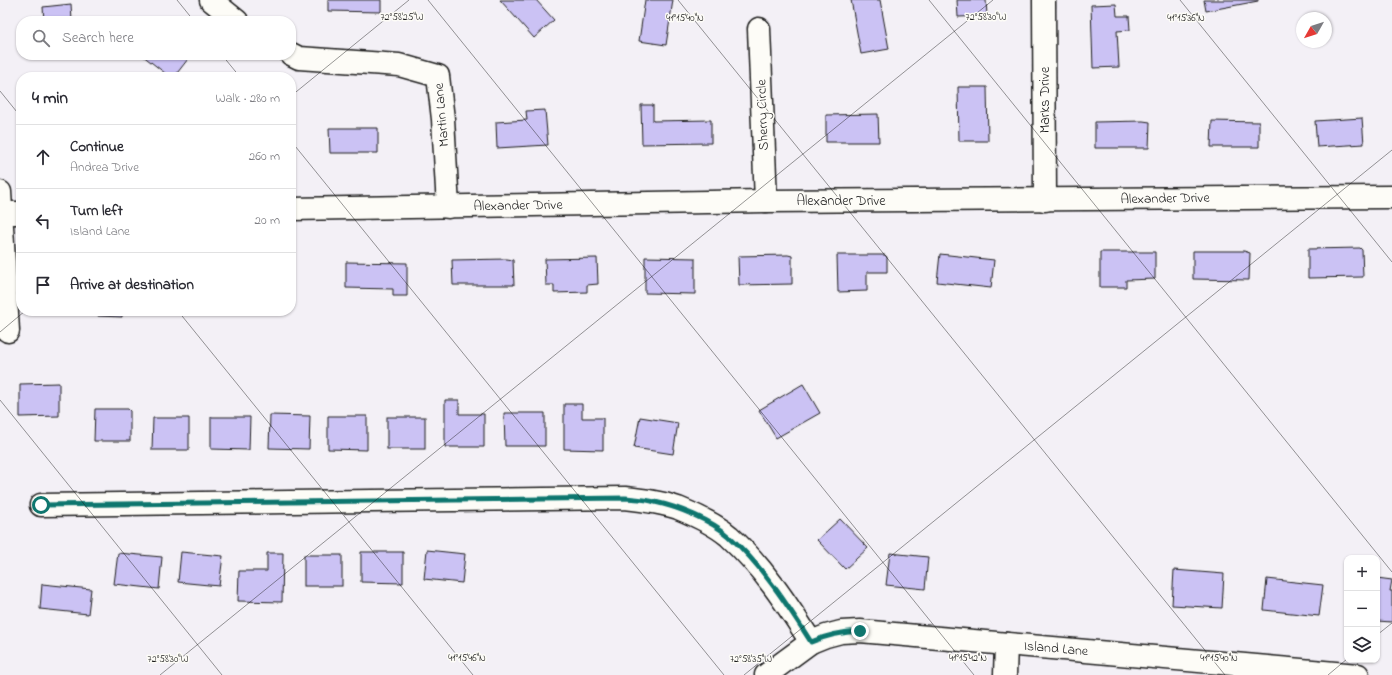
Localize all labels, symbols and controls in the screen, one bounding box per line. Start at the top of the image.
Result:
text: 72°58'25"W [380,10,424,25]
text: 72°58'30"W [966,10,1007,25]
text: 41°15'40"N [666,11,704,26]
text: 41°15'36"N [1167,11,1205,26]
north arrow [1296,12,1332,48]
search box [16,16,296,60]
icon: search [30,27,52,49]
text: Search here [62,27,134,49]
street label: Marks Drive [1035,66,1056,133]
street label: Sherry Circle [751,78,776,151]
street label: Martin Lane [429,82,455,148]
text: 4 min [32,86,68,111]
text: Walk · 280 m [215,89,280,108]
text: Continue [70,136,124,158]
icon: ahead [32,146,54,168]
text: 260 m [249,147,280,166]
text: Andrea Drive [70,158,139,177]
street label: Alexander Drive [1120,188,1210,210]
street label: Alexander Drive [796,191,886,212]
street label: Alexander Drive [473,195,563,217]
text: Turn left [70,200,123,222]
icon: left [32,210,54,232]
text: 20 m [255,211,280,230]
text: Island Lane [70,222,130,241]
icon: arrive [32,274,54,296]
text: Arrive at destination [70,274,194,296]
route start [32,496,50,514]
map controls [1344,555,1380,663]
button: + [1344,555,1380,591]
button: − [1344,591,1380,627]
route end [851,622,869,640]
button: layers [1344,627,1380,663]
street label: Island Lane [1023,636,1090,662]
text: 41°15'46"N [448,651,486,666]
text: 41°15'42"N [949,651,987,666]
text: 41°15'40"N [1200,651,1238,666]
text: 72°58'30"W [148,652,189,667]
text: 72°58'35"W [730,652,772,667]

